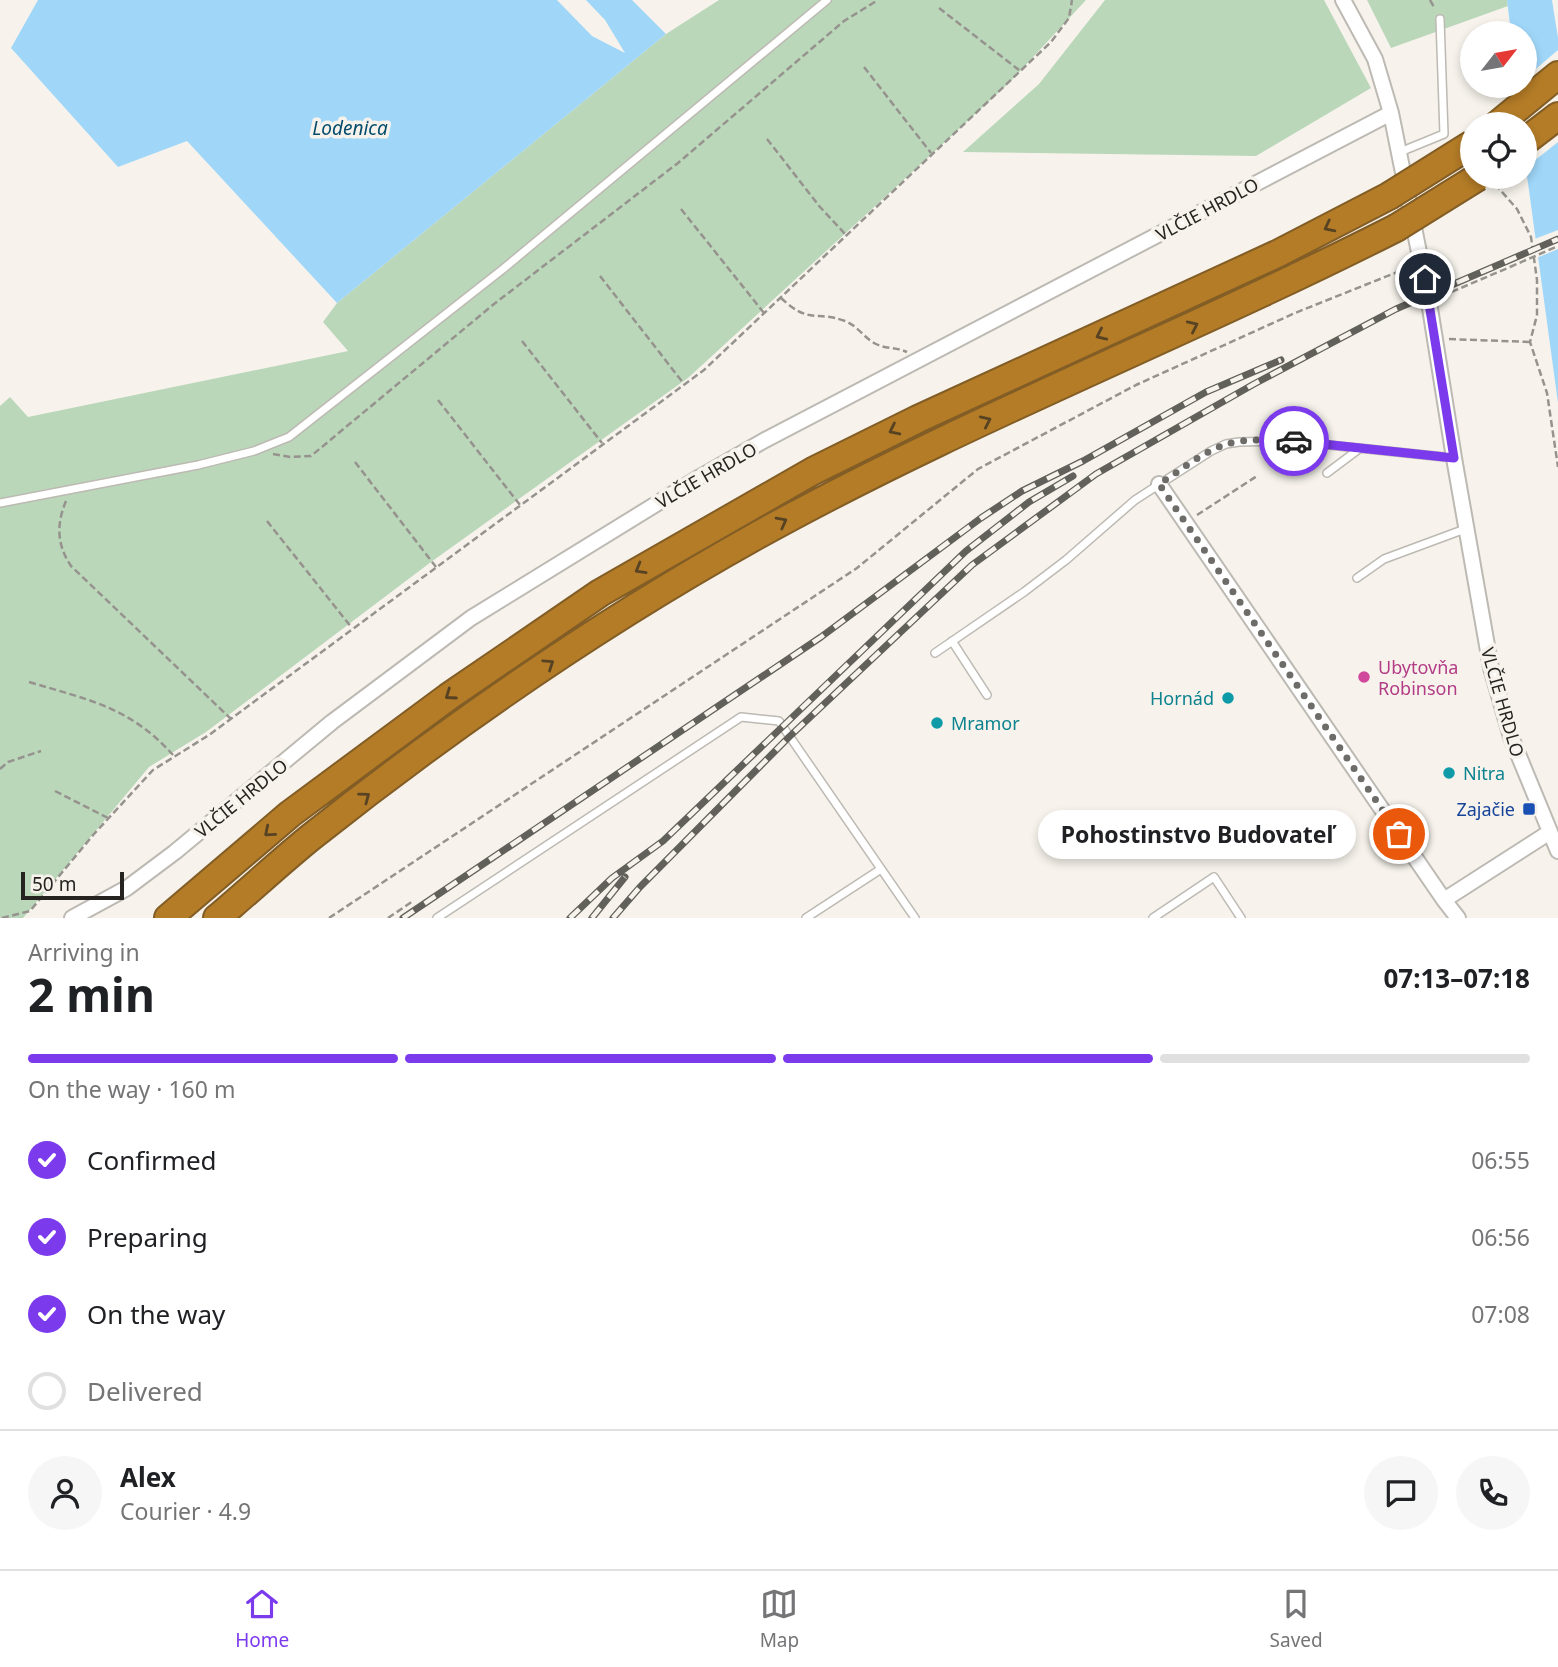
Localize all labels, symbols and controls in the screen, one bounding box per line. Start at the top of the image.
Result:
north arrow [1460,21,1536,98]
map controls [1460,21,1537,189]
button: locate [1460,112,1537,189]
water label: Lodenica [312,115,388,141]
street label: VLČIE HRDLO [1152,172,1262,246]
one-way arrow [1324,219,1336,233]
pin [1395,249,1455,309]
icon: home [1406,260,1444,298]
one-way arrow [1186,320,1198,334]
one-way arrow [1096,327,1108,341]
courier [1259,406,1329,476]
one-way arrow [979,415,991,429]
one-way arrow [889,422,902,436]
icon: car [1275,422,1313,460]
street label: VLČIE HRDLO [651,436,761,514]
one-way arrow [775,517,787,530]
one-way arrow [635,561,647,574]
street label: VLČIE HRDLO [1476,644,1530,760]
place label: Ubytovňa Robinson [1378,655,1458,700]
one-way arrow [542,660,555,673]
marker: Ubytovňa Robinson [1356,669,1372,685]
place label: Hornád [1150,686,1214,710]
one-way arrow [445,687,458,699]
marker: Hornád [1220,690,1236,706]
place label: Mramor [951,711,1020,735]
marker: Mramor [929,715,945,731]
street label: VLČIE HRDLO [190,753,292,843]
place label: Nitra [1463,761,1505,785]
marker: Nitra [1441,765,1457,781]
one-way arrow [357,793,369,805]
place label: Zajačie [1456,797,1515,821]
marker: Zajačie [1521,801,1537,817]
pin [1369,804,1429,864]
callout: Pohostinstvo Budovateľ [1038,810,1357,858]
icon: bag [1380,815,1418,853]
text: Pohostinstvo Budovateľ [1061,818,1333,850]
one-way arrow [264,824,277,836]
scale bar [21,869,124,901]
text: 50 m [32,871,76,897]
text: Arriving in [28,936,140,968]
text: 07:13–07:18 [1383,960,1530,996]
text: 2 min [28,963,155,1025]
text: On the way · 160 m [28,1073,235,1105]
icon: check [28,1141,66,1179]
text: Confirmed [87,1142,217,1178]
text: 06:55 [1471,1144,1530,1176]
icon: check [28,1218,66,1256]
text: Preparing [87,1219,208,1255]
text: 06:56 [1471,1221,1530,1253]
icon: check [28,1295,66,1333]
text: On the way [87,1296,225,1332]
text: 07:08 [1471,1298,1530,1330]
text: Delivered [87,1373,203,1409]
button: person [28,1456,102,1530]
button: chat [1364,1456,1438,1530]
button: phone [1456,1456,1530,1530]
text: Alex [120,1459,176,1495]
text: Courier · 4.9 [120,1495,251,1527]
tab: Home [235,1585,289,1653]
tab: Map [760,1585,799,1653]
tab: Saved [1270,1585,1323,1653]

